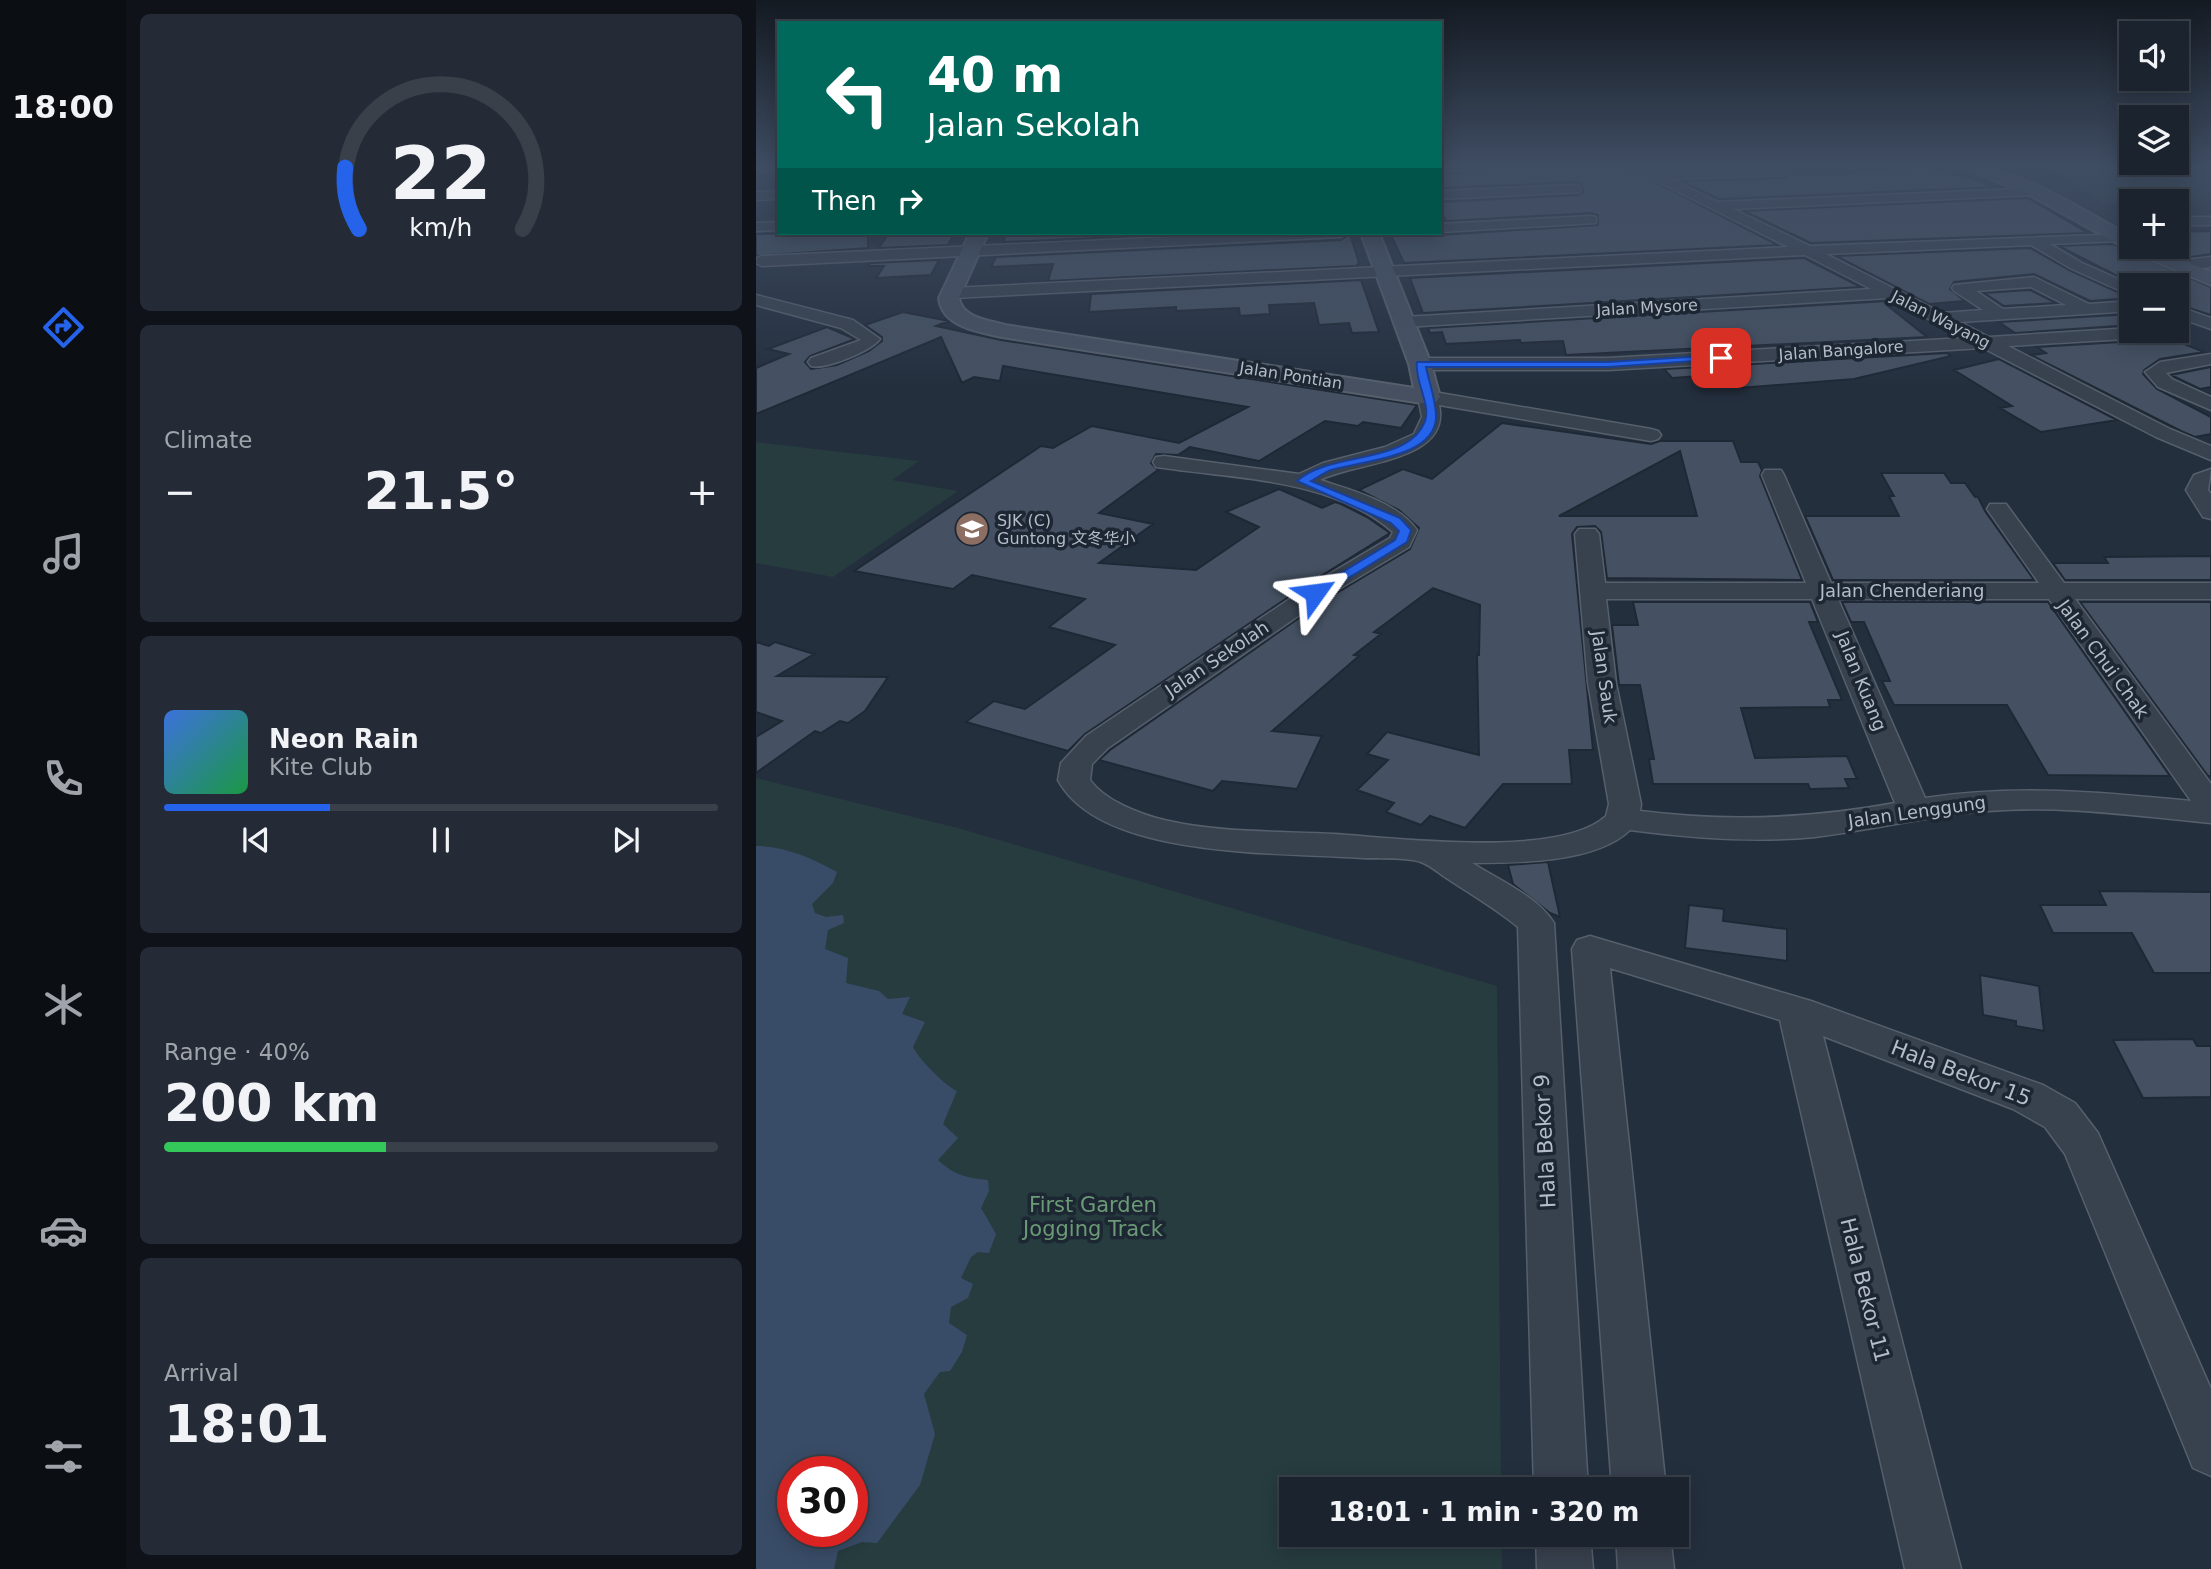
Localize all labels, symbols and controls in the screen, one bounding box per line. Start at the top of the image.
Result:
map controls [2119,21,2189,343]
button: sound [2119,21,2189,91]
text: 40 m [927,47,1063,104]
icon: left [812,49,903,140]
text: 18:00 [12,88,114,126]
button: layers [2119,105,2189,175]
text: Jalan Sekolah [927,106,1141,144]
text: 22 [390,131,492,216]
icon: right [891,182,929,220]
text: Then [812,186,877,216]
button: + [2119,189,2189,259]
text: km/h [409,212,473,241]
button: − [2119,273,2189,343]
street label: Jalan Wayang [1887,286,1993,352]
street label: Jalan Mysore [1595,295,1698,320]
icon: directions [39,303,88,352]
pin [1691,328,1751,388]
street label: Jalan Bangalore [1777,337,1904,364]
icon: arrive [1702,339,1740,377]
street label: Jalan Pontian [1237,358,1344,393]
text: Climate [164,427,253,453]
text: 21.5° [364,461,518,521]
text: − [164,470,196,514]
text: + [686,470,718,514]
school or university icon: SJK (C) Guntong 文冬华小 [953,510,991,548]
place label: SJK (C) Guntong 文冬华小 [997,511,1135,548]
icon: music [39,529,88,578]
position arrow [1278,556,1352,630]
street label: Jalan Chenderiang [1819,580,1984,601]
street label: Jalan Chui Chak [2053,595,2154,722]
street label: Jalan Sekolah [1160,616,1272,701]
street label: Jalan Kuang [1832,627,1891,734]
street label: Jalan Sauk [1587,628,1621,725]
text: Neon Rain [269,724,419,754]
icon: phone [39,754,88,803]
text: Kite Club [269,754,373,780]
street label: Jalan Lenggung [1846,791,1987,832]
icon: previous [237,821,275,859]
icon: pause [422,821,460,859]
icon: next [607,821,645,859]
icon: climate [39,980,88,1029]
street label: Hala Bekor 15 [1888,1035,2034,1111]
text: Range · 40% [164,1039,310,1065]
text: 200 km [164,1073,379,1133]
street label: Hala Bekor 9 [1530,1073,1560,1209]
park label: First Garden Jogging Track [1021,1193,1164,1241]
icon: car [39,1206,88,1255]
street label: Hala Bekor 11 [1835,1215,1895,1365]
text: Arrival [164,1360,239,1386]
text: 18:01 [164,1394,330,1454]
icon: filters [39,1432,88,1481]
speed limit sign: 30 [777,1456,868,1547]
text: 18:01 · 1 min · 320 m [1329,1497,1639,1527]

